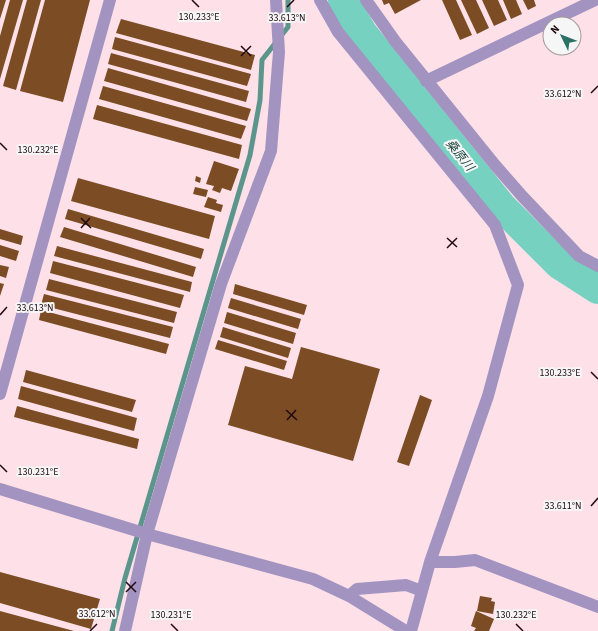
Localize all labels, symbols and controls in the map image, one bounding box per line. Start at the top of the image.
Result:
text: 130.233°E [179,10,219,24]
text: 33.613°N [268,11,306,25]
north arrow [542,16,582,56]
text: N [547,22,563,37]
text: 33.612°N [544,87,582,101]
water label: 桑原川 [442,136,479,176]
text: 130.232°E [18,143,58,157]
text: 33.613°N [16,301,54,315]
text: 130.233°E [540,366,580,380]
text: 130.231°E [18,465,58,479]
text: 33.611°N [544,499,582,513]
text: 33.612°N [78,607,116,621]
text: 130.231°E [151,608,191,622]
text: 130.232°E [496,608,536,622]

